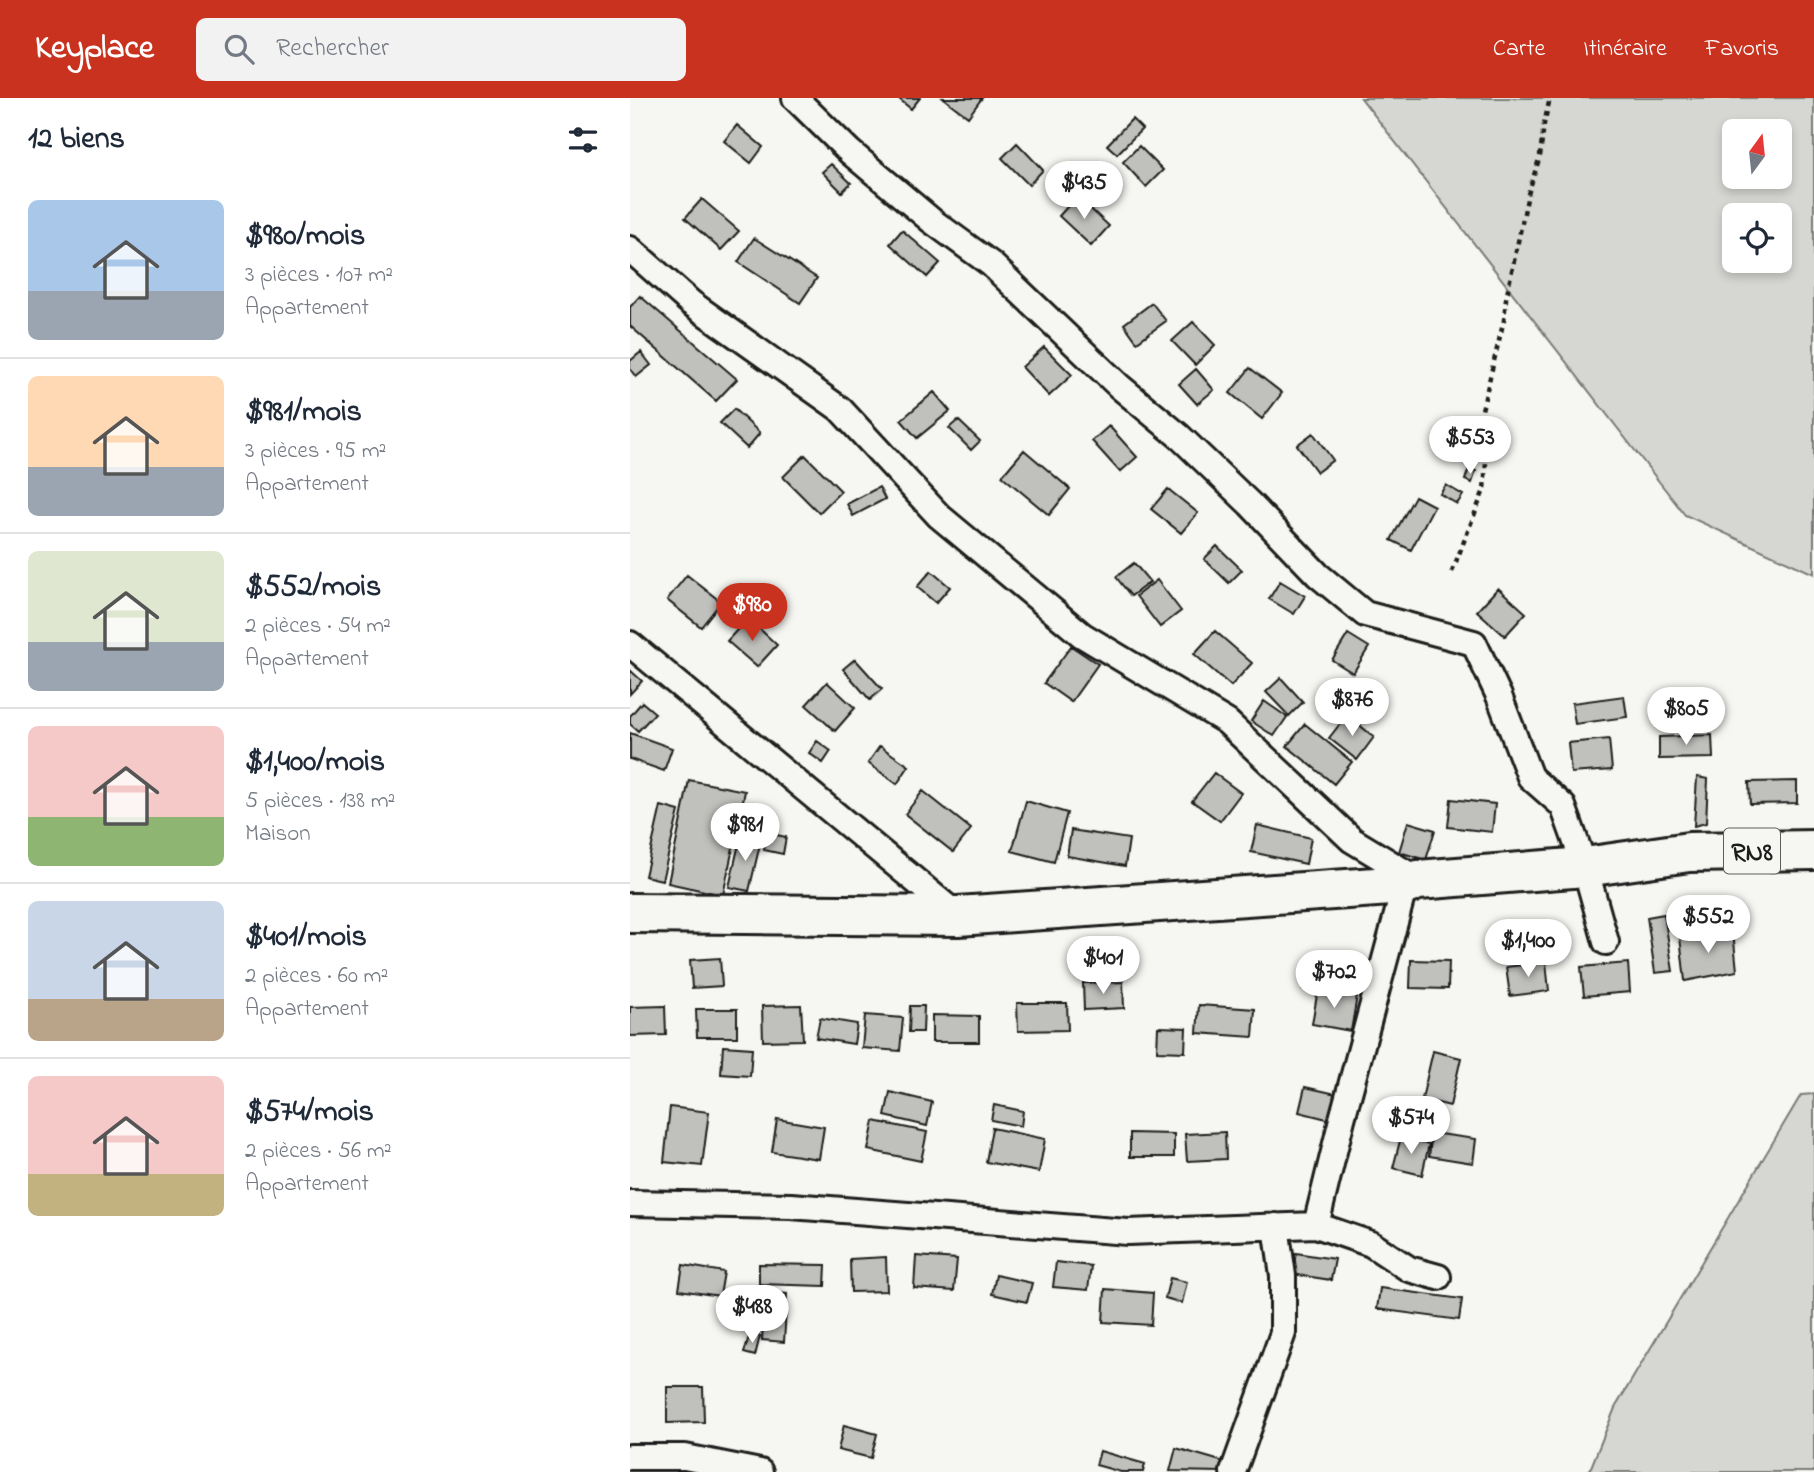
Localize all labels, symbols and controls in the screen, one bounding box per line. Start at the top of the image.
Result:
search box [196,18,686,81]
text: Keyplace [35,25,154,73]
icon: search [220,30,258,68]
text: Rechercher [276,30,389,68]
text: Carte [1493,32,1545,67]
text: Itinéraire [1583,32,1667,67]
text: Favoris [1705,32,1779,67]
text: 12 biens [28,118,125,162]
north arrow [1722,119,1792,189]
map controls [1722,119,1792,273]
icon: filters [564,121,602,159]
pin: $435 [1043,162,1125,221]
text: $435 [1061,167,1107,200]
button: locate [1722,203,1792,273]
text: $980/mois [245,215,365,259]
icon: home [84,228,168,312]
text: 3 pièces · 107 m² [245,259,393,292]
text: Appartement [245,292,369,325]
text: $981/mois [245,391,362,435]
icon: home [84,404,168,488]
pin: $553 [1429,416,1511,476]
text: $553 [1445,422,1495,455]
text: 3 pièces · 95 m² [245,435,386,468]
text: Appartement [245,468,369,501]
text: $552/mois [245,566,381,610]
icon: home [84,579,168,663]
pin: $980 [711,584,793,643]
text: $980 [732,589,772,622]
text: 2 pièces · 54 m² [245,610,391,643]
text: Appartement [245,643,369,676]
pin: $876 [1311,678,1393,738]
text: $876 [1331,684,1373,717]
pin: $805 [1645,688,1727,747]
text: $805 [1663,693,1709,726]
text: $1,400/mois [245,741,385,785]
icon: home [84,754,168,838]
text: 5 pièces · 138 m² [245,785,395,818]
pin: $981 [704,804,786,863]
text: $981 [727,809,763,842]
text: Maison [245,818,311,851]
road number: RN8 [1724,828,1780,874]
pin: $552 [1667,896,1749,955]
text: $552 [1682,901,1734,934]
text: $401/mois [245,916,367,960]
pin: $1,400 [1471,920,1585,979]
text: $1,400 [1501,925,1555,958]
icon: home [84,929,168,1013]
pin: $401 [1062,936,1144,996]
text: $401 [1083,942,1123,975]
pin: $702 [1293,950,1375,1010]
text: $702 [1312,956,1356,989]
text: 2 pièces · 60 m² [245,960,388,993]
text: Appartement [245,993,369,1026]
text: $574/mois [245,1091,374,1135]
pin: $574 [1370,1096,1452,1156]
text: $574 [1388,1102,1434,1135]
icon: home [84,1104,168,1188]
text: 2 pièces · 56 m² [245,1135,391,1168]
text: Appartement [245,1168,369,1201]
pin: $488 [711,1286,793,1345]
text: $488 [732,1291,772,1324]

